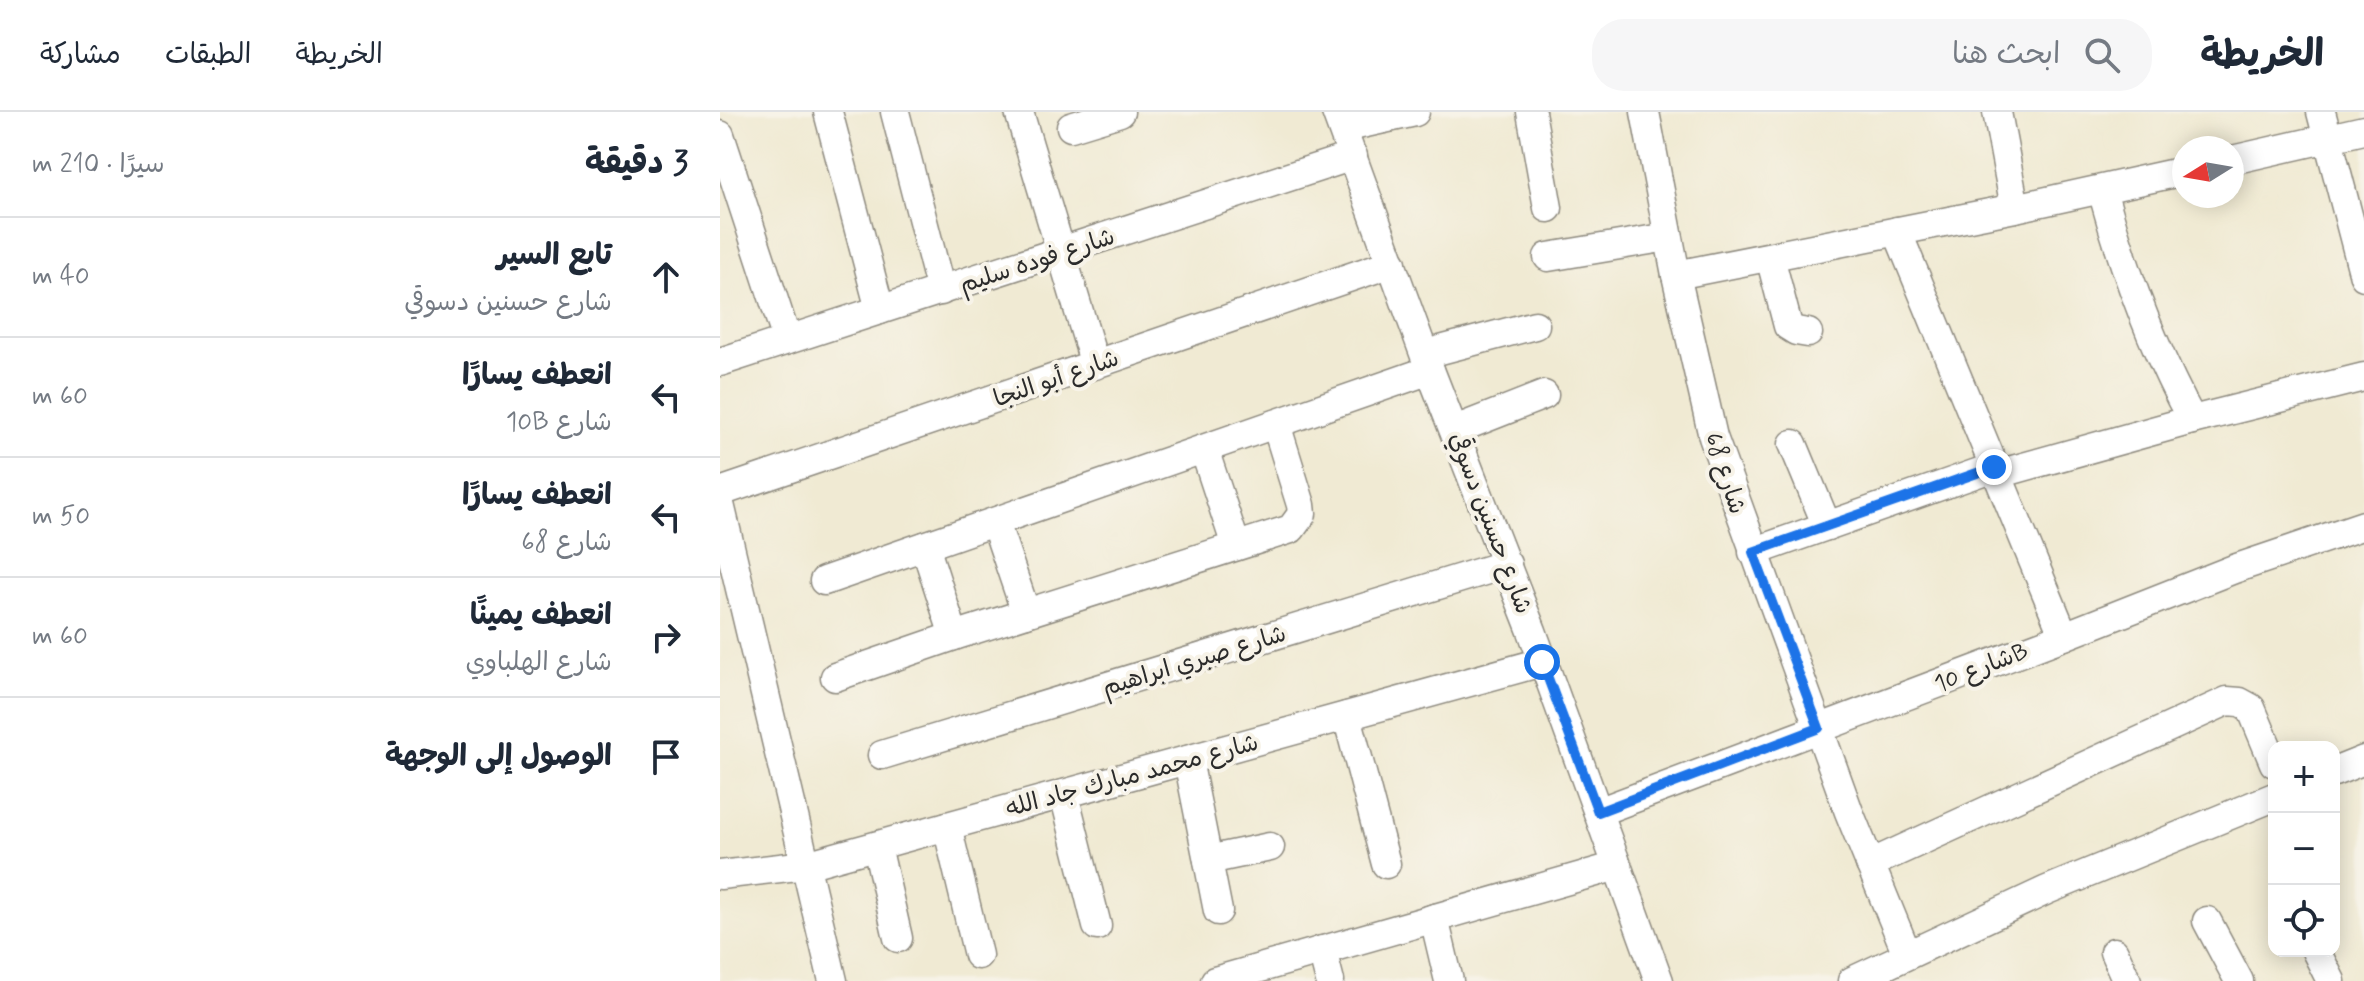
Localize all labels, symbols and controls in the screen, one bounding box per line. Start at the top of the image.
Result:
search box [1592,19,2152,91]
text: الخريطة [2200,31,2324,80]
icon: search [2080,33,2124,77]
text: ابحث هنا [1952,35,2060,74]
text: مشاركة [40,37,121,74]
text: الطبقات [165,37,251,74]
text: الخريطة [295,37,383,74]
north arrow [2172,136,2244,208]
text: 3 دقيقة [585,141,688,186]
text: سيرًا · 210 m [32,148,165,182]
street label: شارع فوده سليم [956,222,1119,302]
text: تابع السير [497,236,612,275]
icon: ahead [644,255,688,299]
text: 40 m [32,260,90,294]
text: شارع حسنين دسوقي [404,286,612,320]
street label: شارع أبو النجا [989,343,1123,415]
text: انعطف يسارًا [462,356,612,395]
icon: left [644,375,688,419]
text: 60 m [32,380,88,414]
text: شارع 10B [506,406,612,440]
street label: شارع حسنين دسوقي [1441,428,1540,619]
street label: شارع 68 [1697,429,1752,518]
route end [1976,449,2012,485]
text: انعطف يسارًا [462,476,612,515]
icon: left [644,495,688,539]
text: 50 m [32,500,90,534]
text: شارع 68 [521,526,612,560]
text: انعطف يمينًا [470,596,612,635]
icon: right [644,615,688,659]
street label: شارع صبري ابراهيم [1099,619,1290,705]
text: 60 m [32,620,88,654]
street label: شارع 10B [1930,636,2033,700]
route start [1524,644,1560,680]
text: شارع الهلباوي [465,646,612,680]
street label: شارع محمد مبارك جاد الله [1003,728,1262,825]
icon: arrive [644,735,688,779]
text: الوصول إلى الوجهة [385,737,612,776]
map controls [2268,741,2340,957]
button: + [2268,741,2340,813]
button: − [2268,813,2340,885]
button: locate [2268,885,2340,957]

